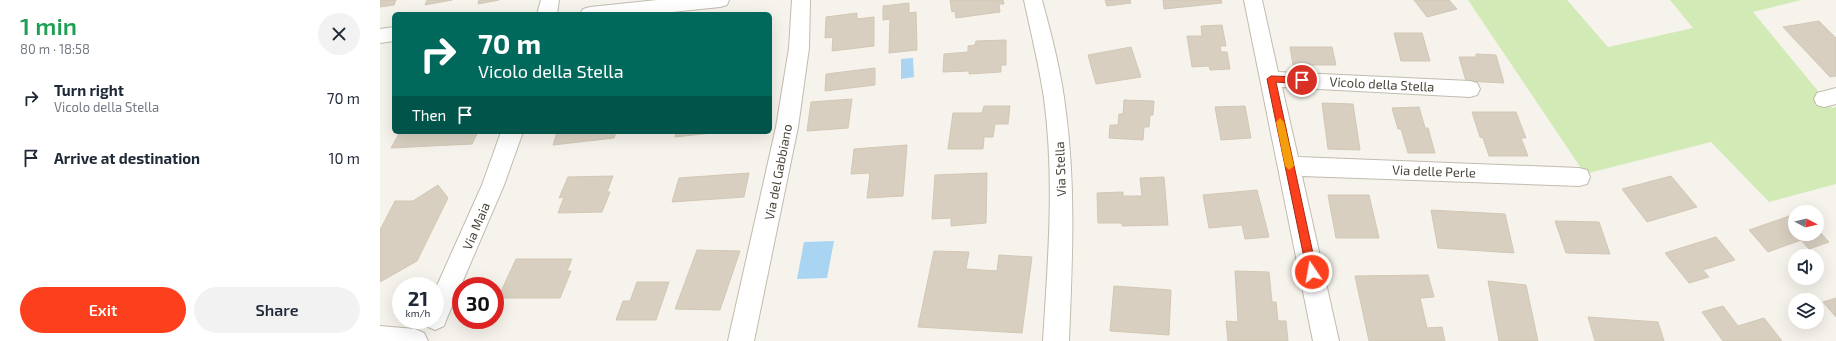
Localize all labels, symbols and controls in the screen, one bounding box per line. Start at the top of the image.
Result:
text: 1 min [20,11,77,40]
button: close [318,13,360,55]
text: 70 m [478,26,541,60]
icon: right [412,28,464,80]
text: 80 m · 18:58 [20,41,90,57]
text: Vicolo della Stella [478,60,624,82]
pin [1285,63,1319,97]
icon: arrive [1291,69,1313,91]
street label: Vicolo della Stella [1329,73,1435,95]
text: Turn right [54,81,124,99]
icon: right [20,87,42,109]
text: 70 m [327,89,360,107]
text: Vicolo della Stella [54,99,159,115]
icon: arrive [454,104,476,126]
text: Then [412,106,446,124]
street label: Via del Gabbiano [761,123,795,221]
street label: Via Stella [1051,141,1069,197]
icon: arrive [20,147,42,169]
text: Arrive at destination [54,149,200,167]
text: 10 m [328,149,360,167]
street label: Via delle Perle [1392,162,1476,180]
street label: Via Maia [459,200,493,252]
north arrow [1788,205,1824,241]
map controls [1788,205,1824,329]
button: sound [1788,249,1824,285]
position arrow [1291,251,1333,293]
speed limit sign: 30 [452,277,504,329]
text: 21 [408,286,428,310]
button: Exit [20,287,186,333]
button: Share [194,287,360,333]
button: layers [1788,293,1824,329]
text: km/h [406,307,430,319]

